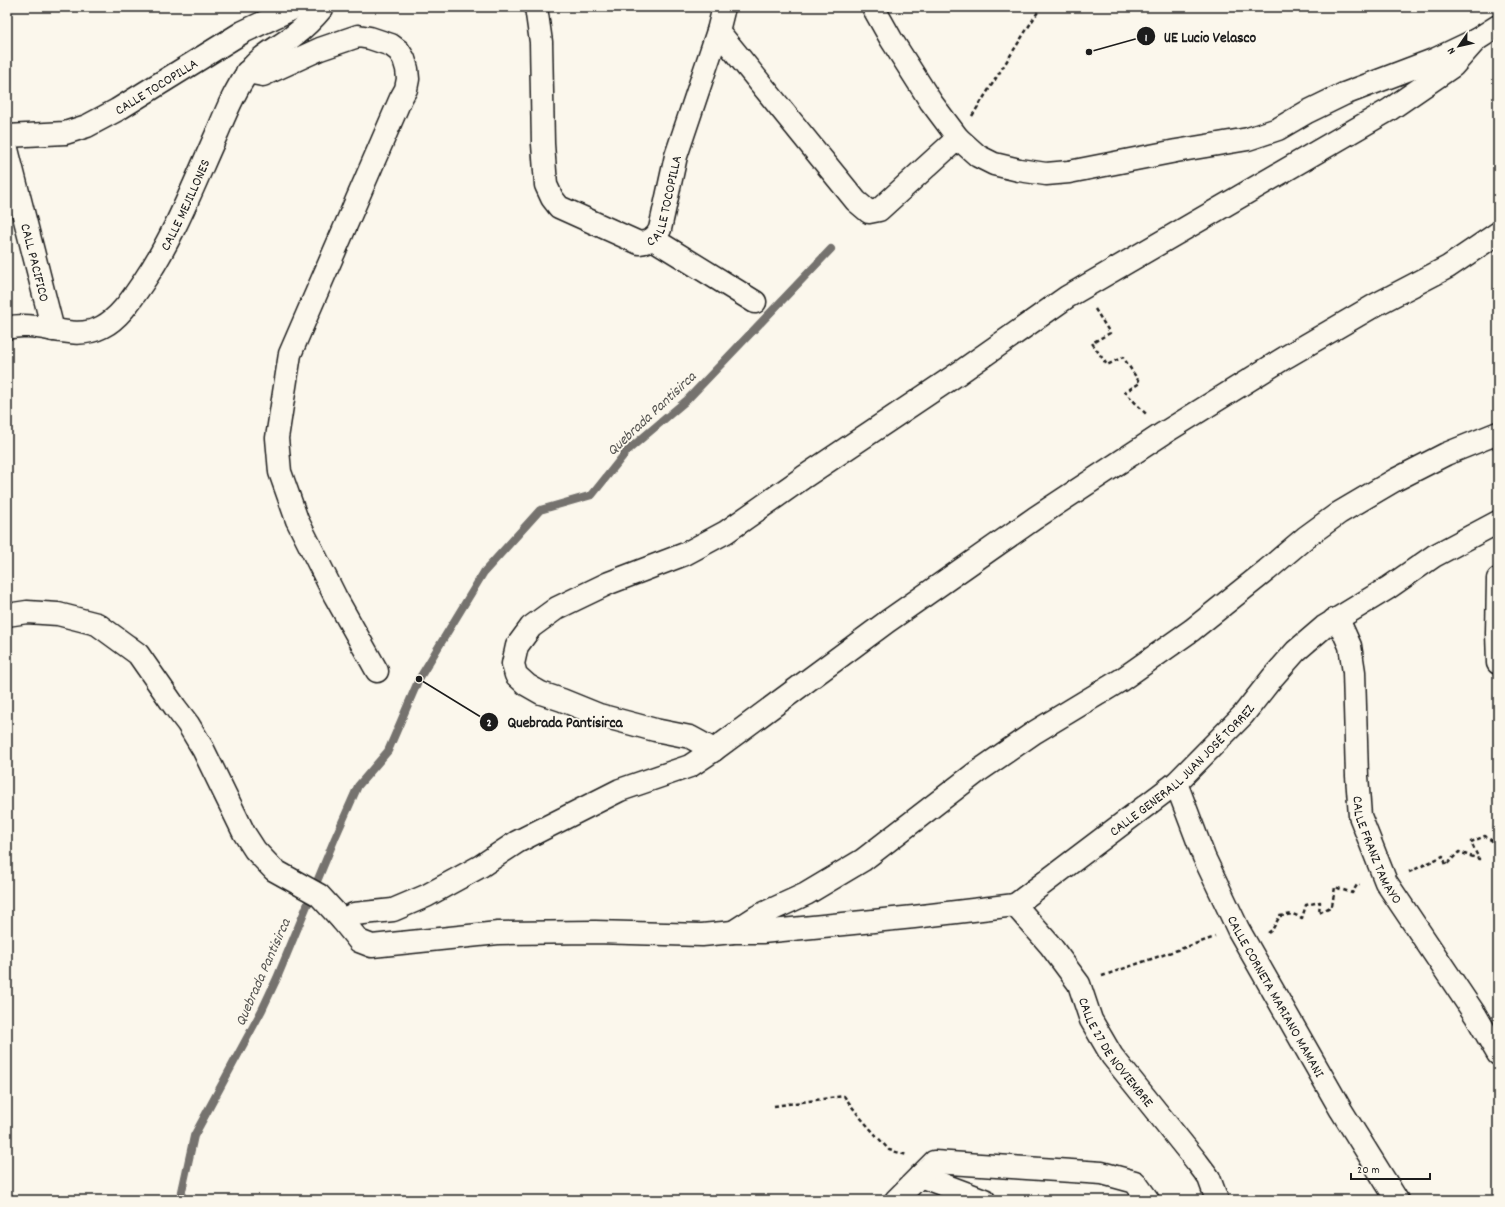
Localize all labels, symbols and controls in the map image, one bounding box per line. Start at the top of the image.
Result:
callout: UE Lucio Velasco [1136,23,1264,50]
north arrow [1439,26,1479,66]
text: UE Lucio Velasco [1164,28,1257,50]
text: 1 [1145,30,1148,47]
text: N [1444,43,1461,57]
street label: CALLE TOCOPILLA [112,54,203,121]
street label: CALLE TOCOPILLA [643,153,688,252]
street label: CALLE MEJILLONES [156,156,216,255]
street label: CALL PACIFICO [14,222,53,304]
water label: Quebrada Pantisirca [603,366,703,462]
street label: CALLE GENERALL JUAN JOSÉ TORREZ [1106,700,1261,842]
callout: Quebrada Pantisirca [479,709,631,736]
text: Quebrada Pantisirca [507,713,624,735]
text: 2 [486,715,492,732]
street label: CALLE FRANZ TAMAYO [1347,795,1406,909]
street label: CALLE CORNETA MARIANO MAMANI [1221,913,1329,1082]
water label: Quebrada Pantisirca [230,915,298,1030]
street label: CALLE 27 DE NOVIEMBRE [1072,995,1158,1113]
scale bar [1351,1155,1430,1181]
text: 20 m [1357,1162,1380,1179]

